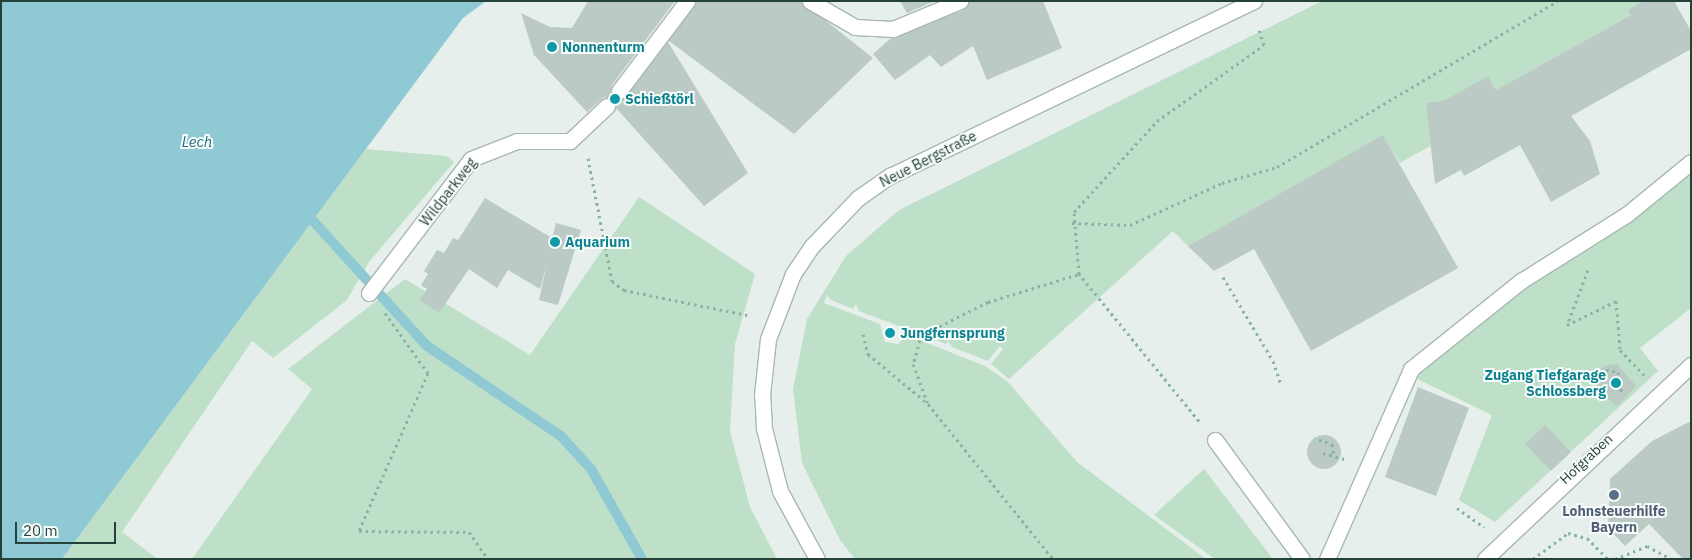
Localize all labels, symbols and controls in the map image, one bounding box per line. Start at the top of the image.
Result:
place label: Nonnenturm [562,39,645,55]
marker: Nonnenturm [546,41,558,53]
place label: Schießtörl [625,91,694,107]
marker: Schießtörl [609,93,621,105]
street label: Neue Bergstraße [877,127,979,191]
water label: Lech [182,133,212,151]
street label: Wildparkweg [416,155,480,229]
place label: Aquarium [565,234,630,250]
marker: Aquarium [549,236,561,248]
place label: Jungfernsprung [900,325,1005,341]
marker: Jungfernsprung [884,327,896,339]
place label: Zugang Tiefgarage Schlossberg [1485,367,1606,400]
marker: Zugang Tiefgarage Schlossberg [1610,377,1622,389]
street label: Hofgraben [1556,430,1616,488]
marker: Lohnsteuerhilfe Bayern [1608,489,1620,501]
place label: Lohnsteuerhilfe Bayern [1562,503,1666,536]
scale bar [18,512,119,544]
text: 20 m [23,521,58,540]

